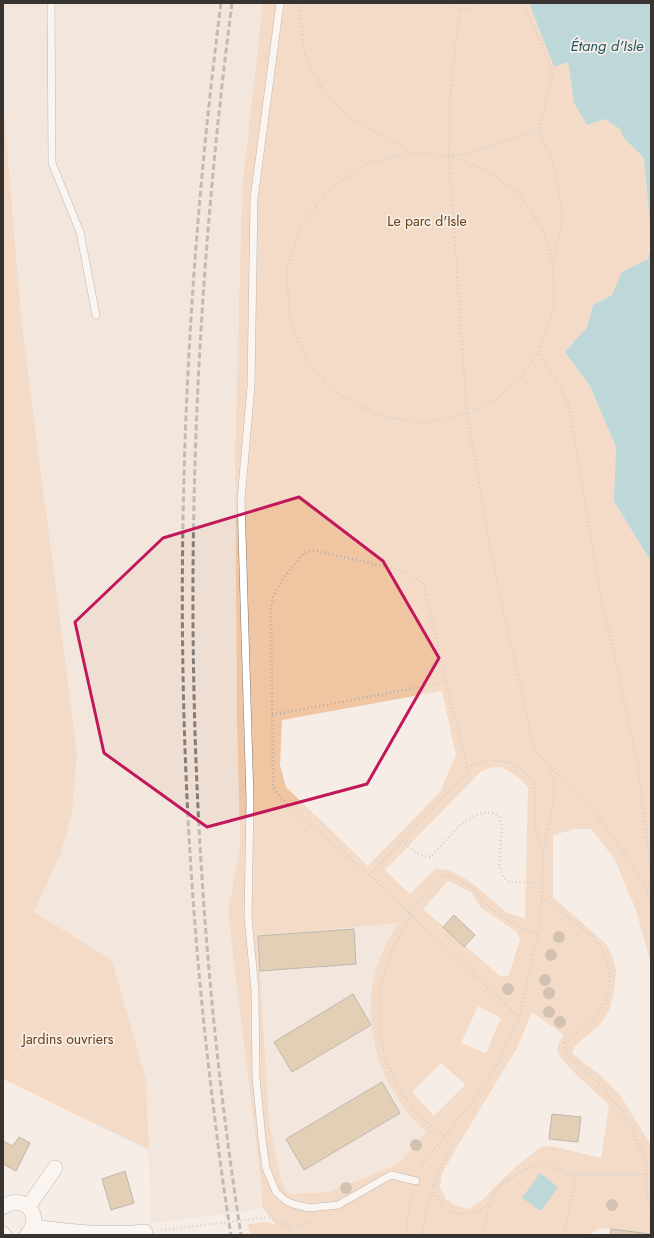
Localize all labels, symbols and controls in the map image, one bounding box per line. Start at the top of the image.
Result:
water label: Étang d'Isle [571,35,644,57]
park label: Le parc d'Isle [387,211,467,231]
park label: Jardins ouvriers [21,1029,114,1049]

